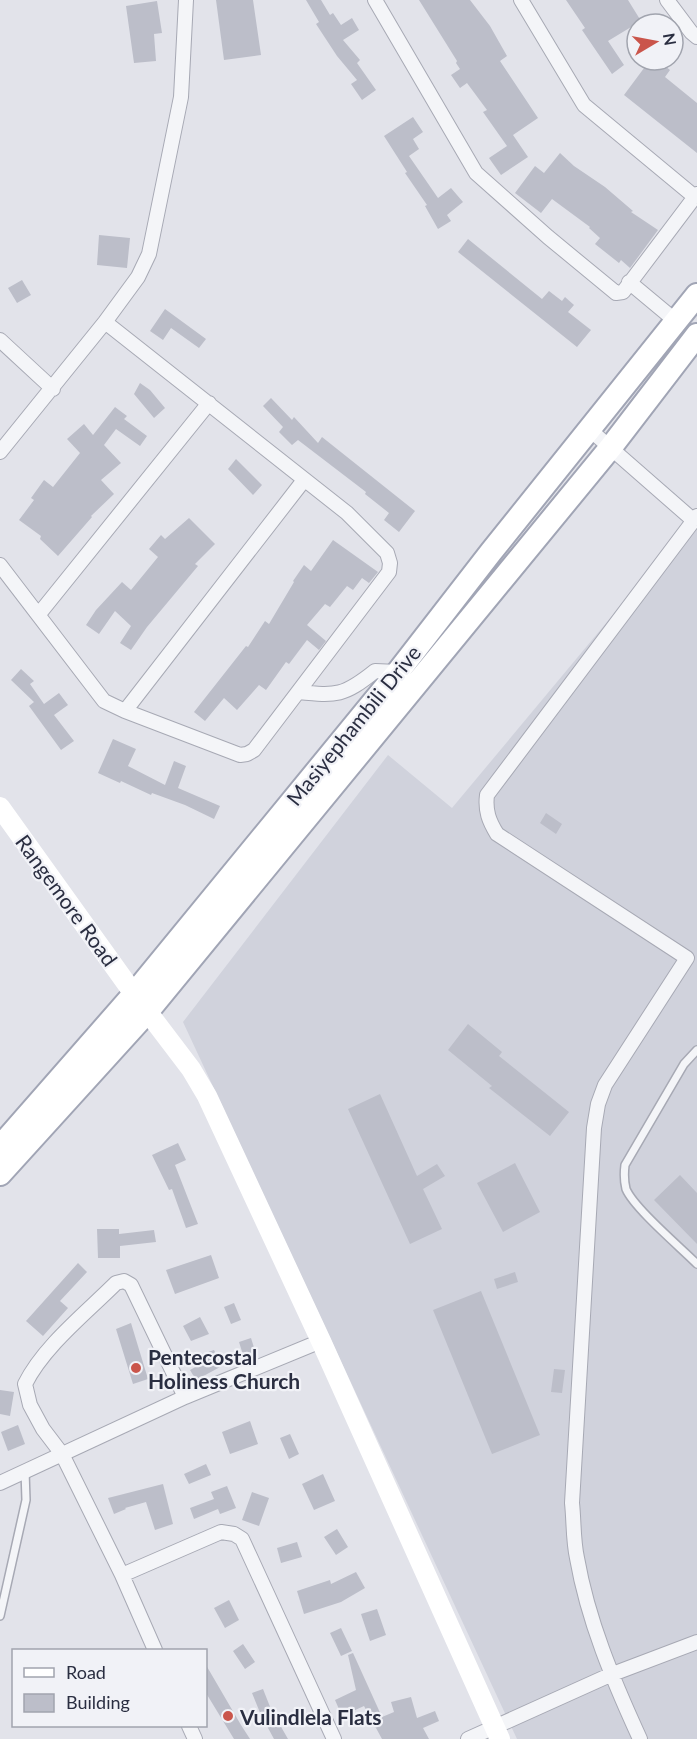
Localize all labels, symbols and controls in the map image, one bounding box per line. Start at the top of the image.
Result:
north arrow [625,12,685,72]
text: N [660,32,681,47]
street label: Masiyephambili Drive [281,640,425,810]
street label: Rangemore Road [11,829,123,971]
place label: Pentecostal Holiness Church [148,1344,300,1393]
marker: Pentecostal Holiness Church [129,1361,143,1375]
legend [12,1649,207,1727]
text: Road [66,1661,106,1683]
text: Building [66,1691,130,1713]
place label: Vulindlela Flats [239,1704,382,1729]
marker: Vulindlela Flats [221,1709,235,1723]

